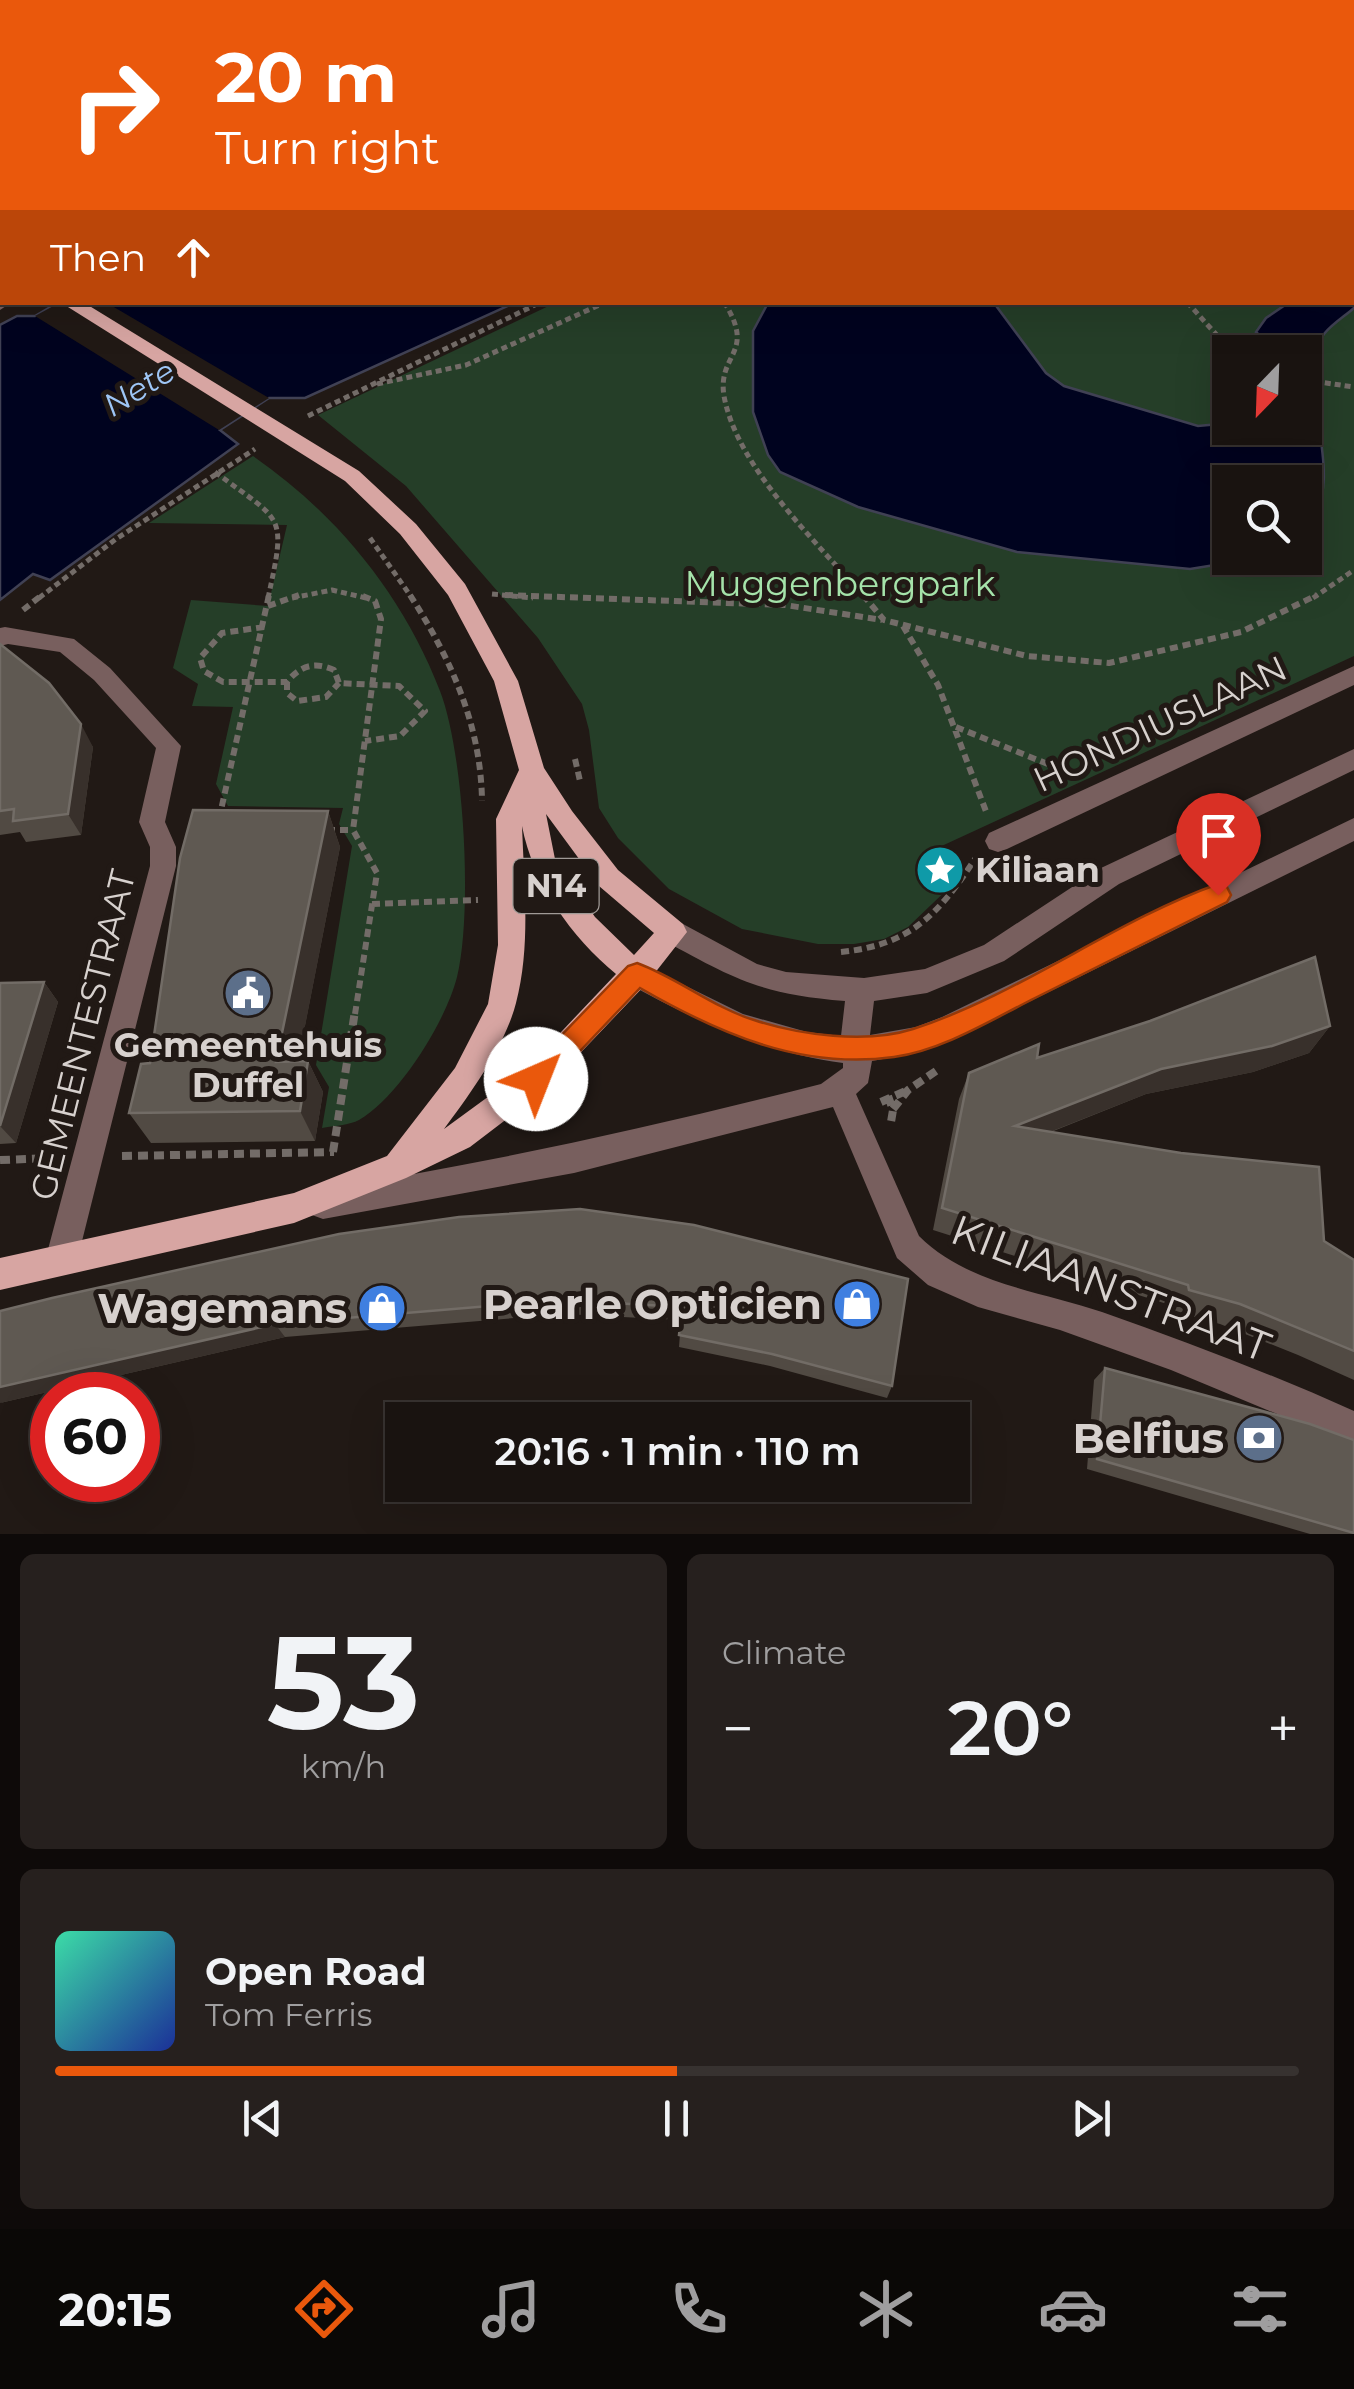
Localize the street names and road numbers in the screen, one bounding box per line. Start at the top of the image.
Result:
street label: HONDIUSLAAN [1026,646,1293,801]
road number: N14 [514,859,598,913]
street label: GEMEENTESTRAAT [21,865,144,1204]
street label: KILIAANSTRAAT [944,1203,1278,1373]

